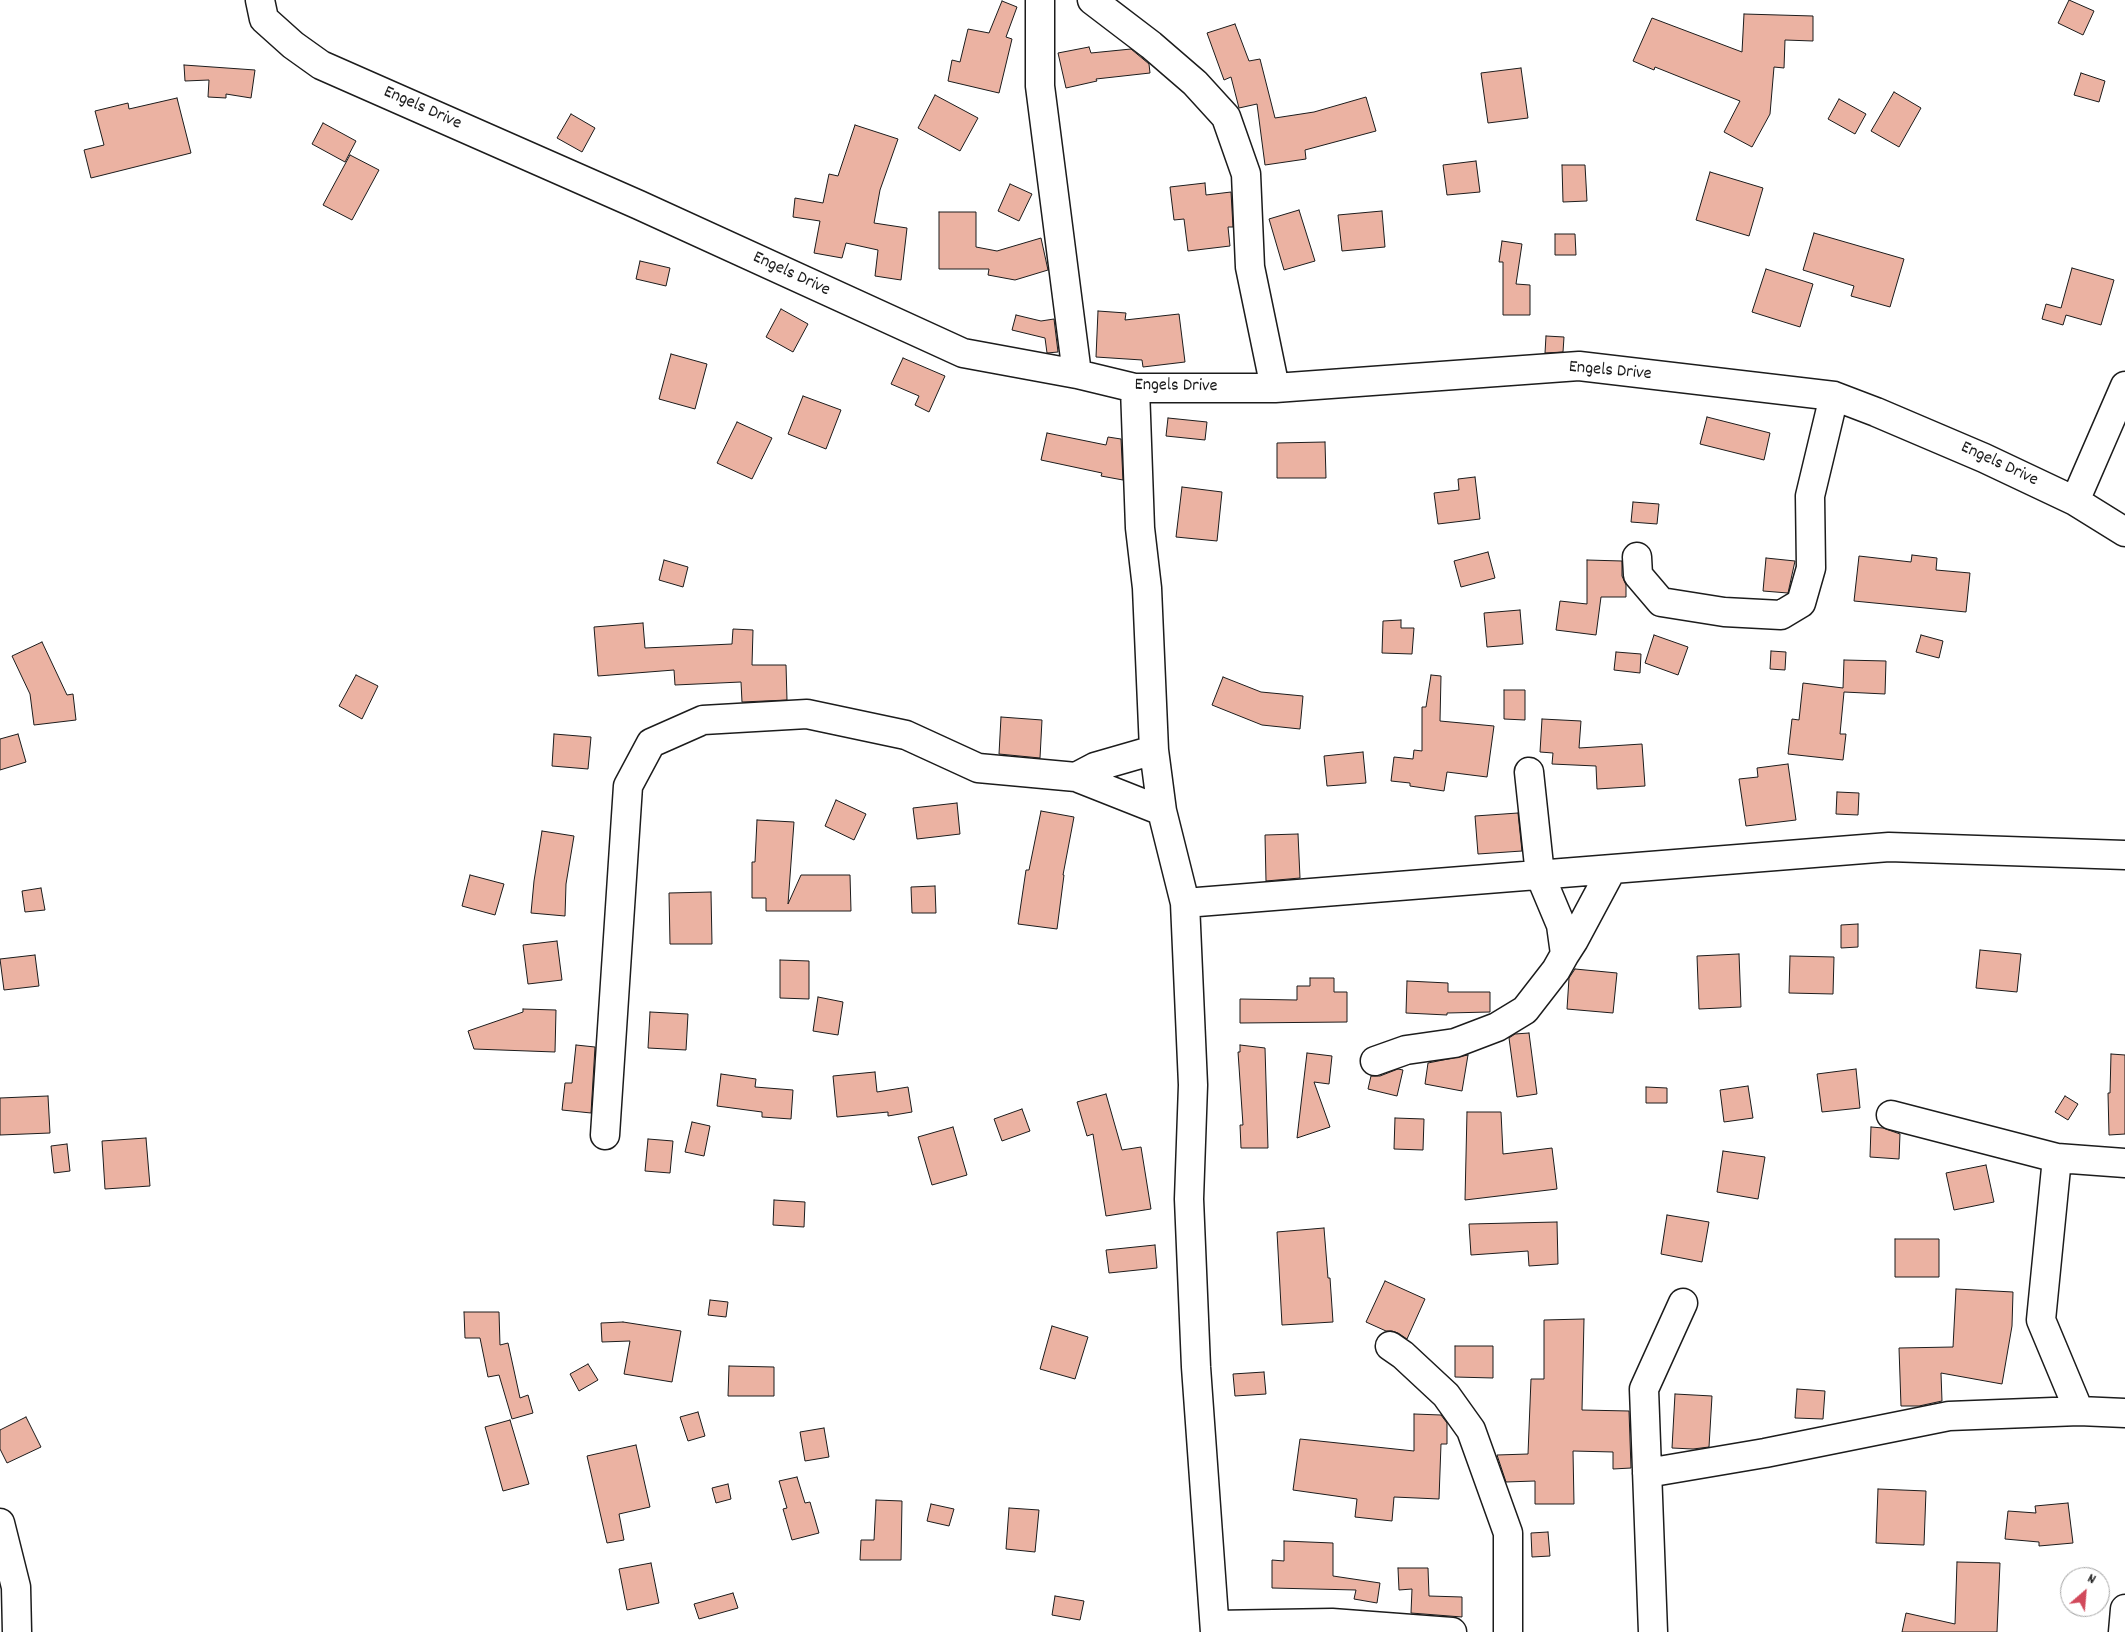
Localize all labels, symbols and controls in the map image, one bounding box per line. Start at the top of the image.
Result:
street label: Engels Drive [380,82,464,136]
street label: Engels Drive [749,248,833,302]
street label: Engels Drive [1568,358,1652,386]
street label: Engels Drive [1134,375,1218,399]
street label: Engels Drive [1957,438,2041,492]
north arrow [2060,1567,2110,1617]
text: N [2084,1569,2099,1590]

